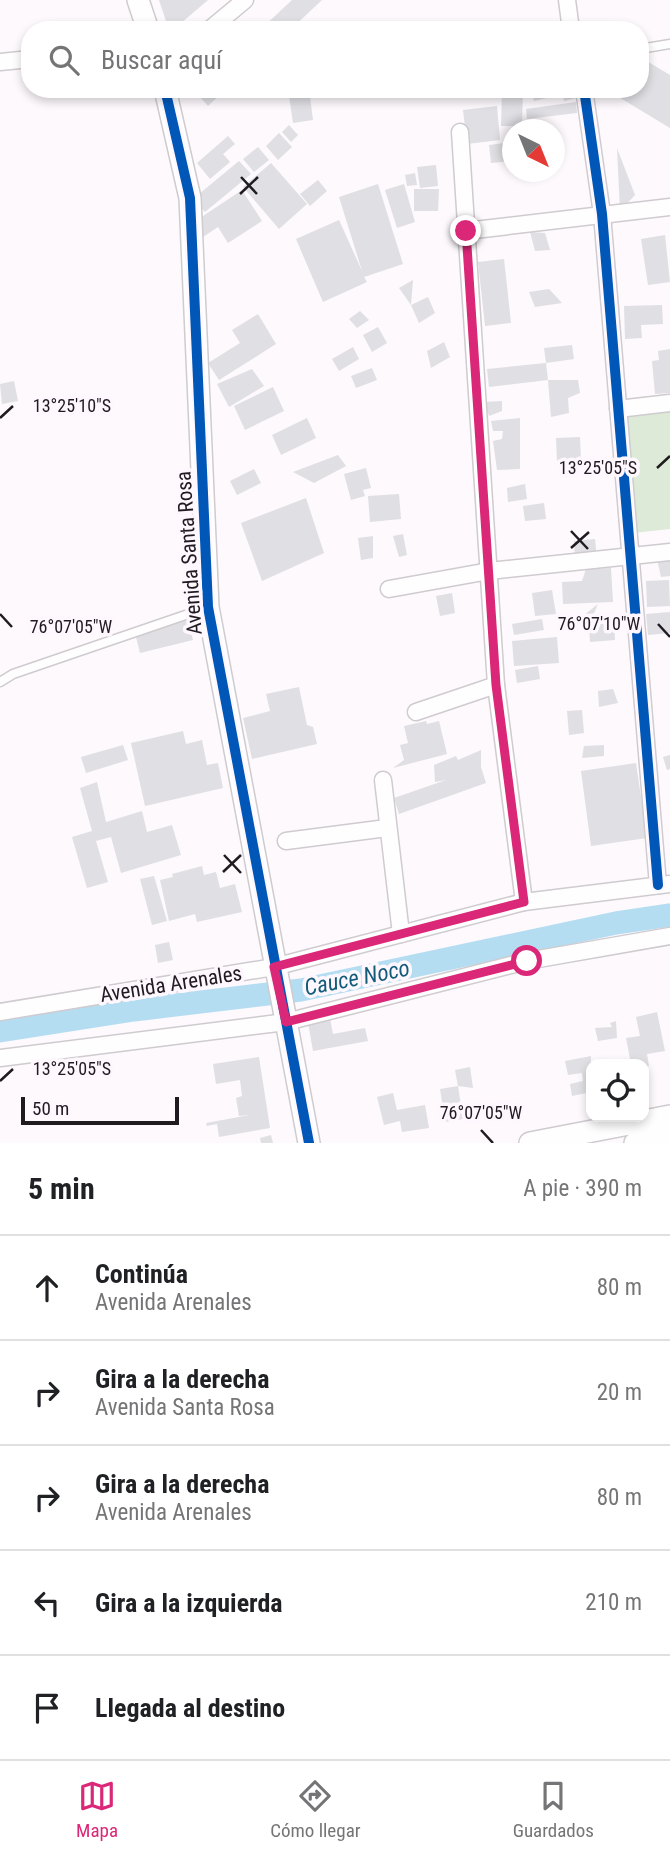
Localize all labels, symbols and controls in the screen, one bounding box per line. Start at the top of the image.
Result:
search box [21,21,649,98]
icon: search [45,41,83,79]
text: Buscar aquí [101,45,222,75]
north arrow [502,119,565,182]
route end [450,215,481,246]
text: 13°25'10"S [33,395,111,416]
text: 13°25'05"S [559,457,637,478]
street label: Avenida Santa Rosa [171,470,207,636]
text: 76°07'10"W [558,613,641,634]
text: 76°07'05"W [30,616,113,637]
route start [511,945,542,976]
water label: Cauce Noco [302,955,412,1001]
street label: Avenida Arenales [98,961,244,1007]
text: 13°25'05"S [33,1058,111,1079]
map controls [586,1059,649,1122]
button: locate [586,1059,649,1122]
scale bar [21,1094,178,1126]
text: 50 m [32,1097,69,1120]
text: 76°07'05"W [440,1102,523,1123]
text: 5 min [28,1171,95,1206]
text: A pie · 390 m [523,1175,642,1202]
text: Continúa [95,1259,188,1289]
icon: ahead [28,1269,66,1307]
text: 80 m [597,1274,642,1301]
text: Avenida Arenales [95,1289,252,1316]
text: Gira a la derecha [95,1364,269,1394]
icon: right [28,1374,66,1412]
text: 20 m [597,1379,642,1406]
text: Avenida Santa Rosa [95,1394,275,1421]
text: Gira a la derecha [95,1469,269,1499]
icon: right [28,1479,66,1517]
text: 80 m [597,1484,642,1511]
text: Avenida Arenales [95,1499,252,1526]
icon: left [28,1584,66,1622]
text: Gira a la izquierda [95,1588,283,1618]
text: 210 m [585,1589,642,1616]
icon: arrive [28,1689,66,1727]
text: Llegada al destino [95,1693,285,1723]
tab: Mapa [76,1777,118,1842]
tab: Cómo llegar [270,1777,361,1842]
tab: Guardados [513,1777,594,1842]

